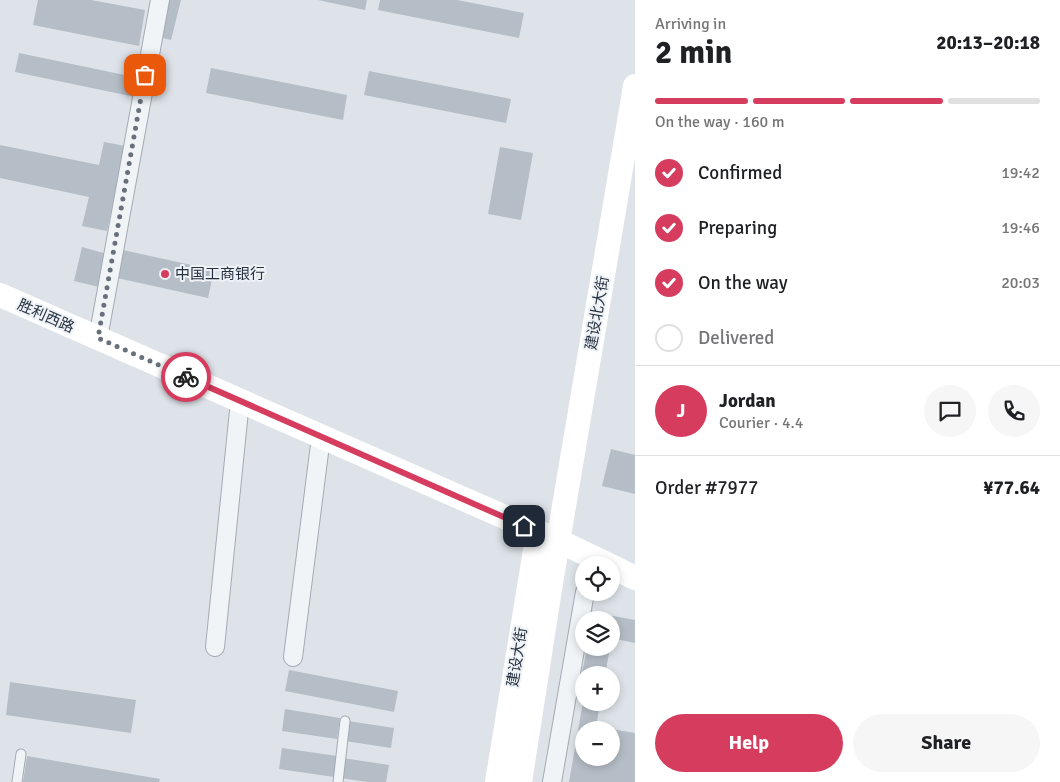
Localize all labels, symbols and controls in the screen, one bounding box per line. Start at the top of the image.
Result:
text: Arriving in [655,14,726,34]
text: 20:13–20:18 [936,31,1040,55]
text: 2 min [655,33,732,72]
pin [124,54,166,96]
icon: bag [131,61,159,89]
text: On the way · 160 m [655,112,785,132]
icon: check [655,159,683,187]
text: Confirmed [698,161,782,185]
text: 19:42 [1001,163,1040,183]
icon: check [655,214,683,242]
text: Preparing [698,216,777,240]
text: 19:46 [1001,218,1040,238]
place label: 中国工商银行 [175,265,265,283]
marker: 中国工商银行 [159,268,171,280]
icon: check [655,269,683,297]
text: On the way [698,271,788,295]
text: 20:03 [1001,273,1040,293]
street label: 建设北大街 [582,274,612,352]
street label: 胜利西路 [15,296,77,336]
text: Delivered [698,326,774,350]
courier [161,352,211,402]
icon: bike [172,363,200,391]
button: chat [924,385,976,437]
button: phone [988,385,1040,437]
text: Jordan [719,389,776,413]
text: J [677,399,685,423]
text: Courier · 4.4 [719,413,803,433]
text: Order #7977 [655,476,758,500]
text: ¥77.64 [983,476,1040,500]
pin [503,505,545,547]
icon: home [510,512,538,540]
map controls [575,556,620,766]
button: locate [575,556,620,601]
button: layers [575,611,620,656]
street label: 建设大街 [503,626,531,688]
button: + [575,666,620,711]
button: Help [655,714,843,772]
button: Share [853,714,1040,772]
button: − [575,721,620,766]

